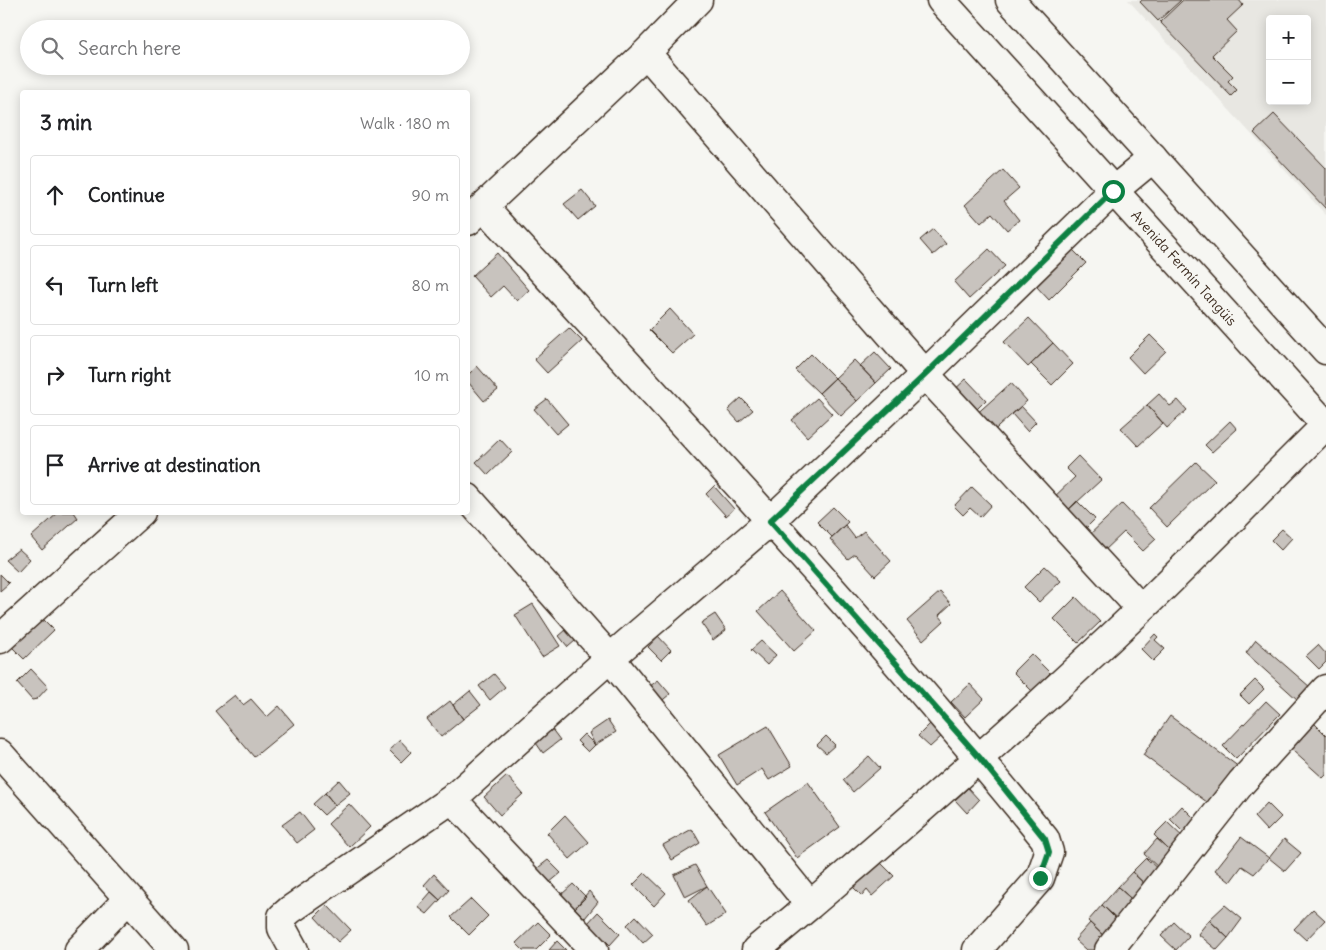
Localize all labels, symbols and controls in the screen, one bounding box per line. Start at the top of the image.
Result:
map controls [1266,15,1311,105]
button: + [1266,15,1311,60]
search box [20,20,470,75]
icon: search [38,34,66,62]
text: Search here [78,36,181,60]
button: − [1266,60,1311,105]
text: 3 min [40,109,92,136]
text: Walk · 180 m [360,113,450,133]
route start [1102,180,1125,203]
icon: ahead [41,181,69,209]
text: Continue [88,183,165,207]
text: 90 m [411,185,449,205]
street label: Avenida Fermín Tangüis [1127,206,1241,330]
icon: left [41,271,69,299]
text: Turn left [88,273,158,297]
text: 80 m [411,275,449,295]
icon: right [41,361,69,389]
text: Turn right [88,363,171,387]
text: 10 m [414,365,449,385]
icon: arrive [41,451,69,479]
text: Arrive at destination [88,453,261,477]
route end [1029,867,1052,890]

